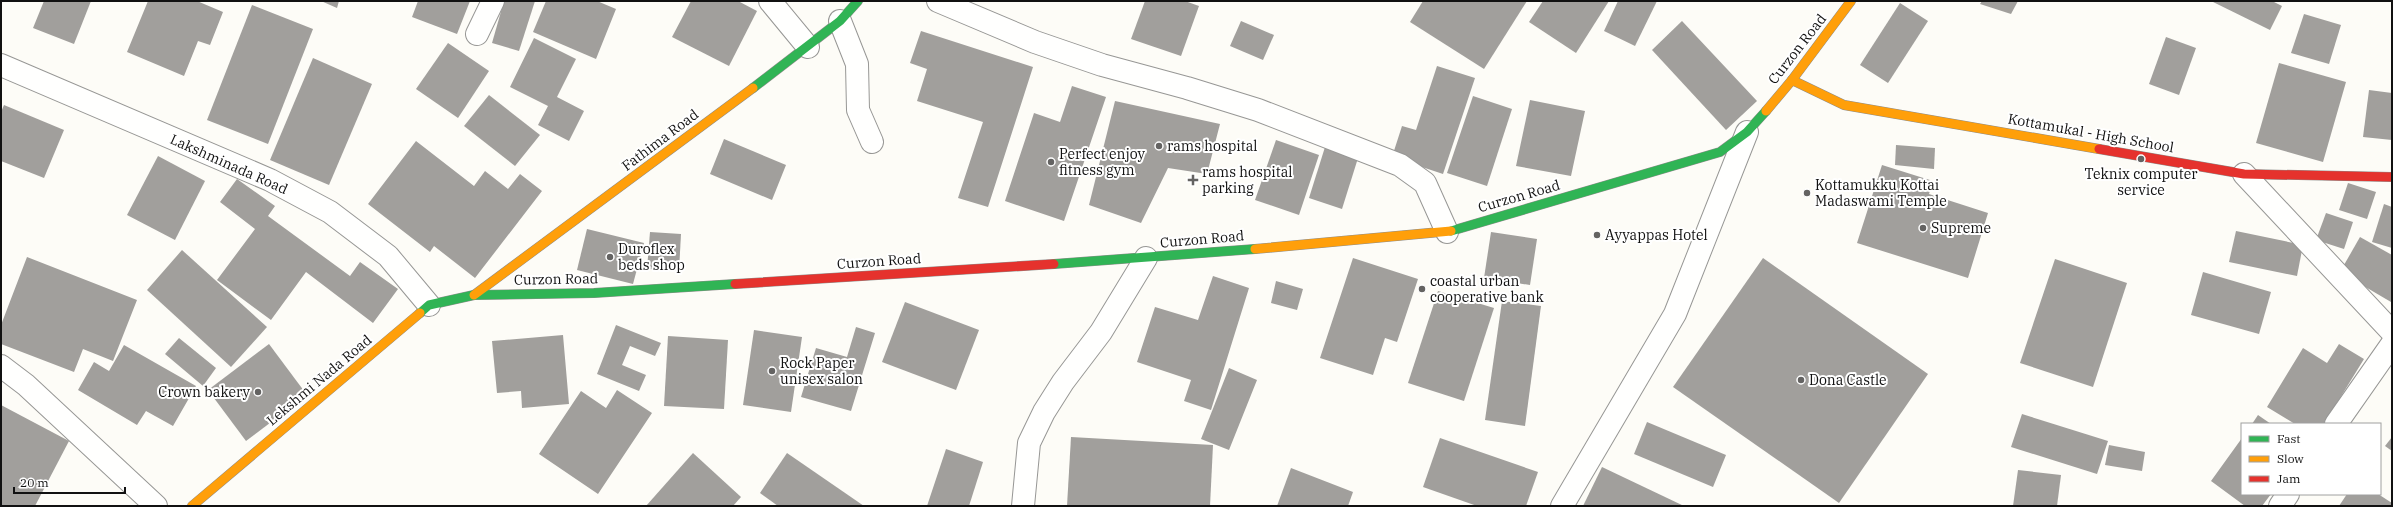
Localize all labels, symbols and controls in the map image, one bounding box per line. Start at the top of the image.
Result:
street label: Curzon Road [1764,10,1830,88]
street label: Fathima Road [618,105,702,175]
street label: Kottamukal - High School [2007,110,2175,156]
street label: Lakshminada Road [167,130,291,198]
place label: rams hospital [1167,137,1258,155]
marker: rams hospital [1154,141,1164,151]
place label: Perfect enjoy fitness gym [1059,145,1146,179]
marker: Teknix computer service [2136,154,2146,164]
marker: Perfect enjoy fitness gym [1046,157,1056,167]
place label: rams hospital parking [1202,163,1293,197]
place label: Teknix computer service [2085,165,2198,199]
marker: rams hospital parking [1187,174,1199,186]
street label: Curzon Road [1476,176,1563,216]
place label: Kottamukku Kottai Madaswami Temple [1815,176,1947,210]
marker: Kottamukku Kottai Madaswami Temple [1802,188,1812,198]
place label: Supreme [1931,219,1991,237]
marker: Supreme [1918,223,1928,233]
street label: Curzon Road [1159,226,1245,252]
place label: Ayyappas Hotel [1605,226,1708,244]
marker: Ayyappas Hotel [1592,230,1602,240]
place label: Duroflex beds shop [618,240,685,274]
street label: Curzon Road [836,249,922,273]
marker: Duroflex beds shop [605,252,615,262]
street label: Curzon Road [514,269,599,289]
place label: coastal urban cooperative bank [1430,272,1544,306]
marker: coastal urban cooperative bank [1417,284,1427,294]
street label: Lekshmi Nada Road [263,330,376,429]
place label: Rock Paper unisex salon [780,354,863,388]
marker: Rock Paper unisex salon [767,366,777,376]
place label: Dona Castle [1809,371,1887,389]
marker: Dona Castle [1796,375,1806,385]
place label: Crown bakery [158,383,251,401]
marker: Crown bakery [253,387,263,397]
legend [2241,423,2381,495]
text: Fast [2277,431,2301,446]
text: Slow [2277,451,2304,466]
scale bar [14,469,125,495]
text: Jam [2277,471,2301,486]
text: 20 m [20,475,49,490]

